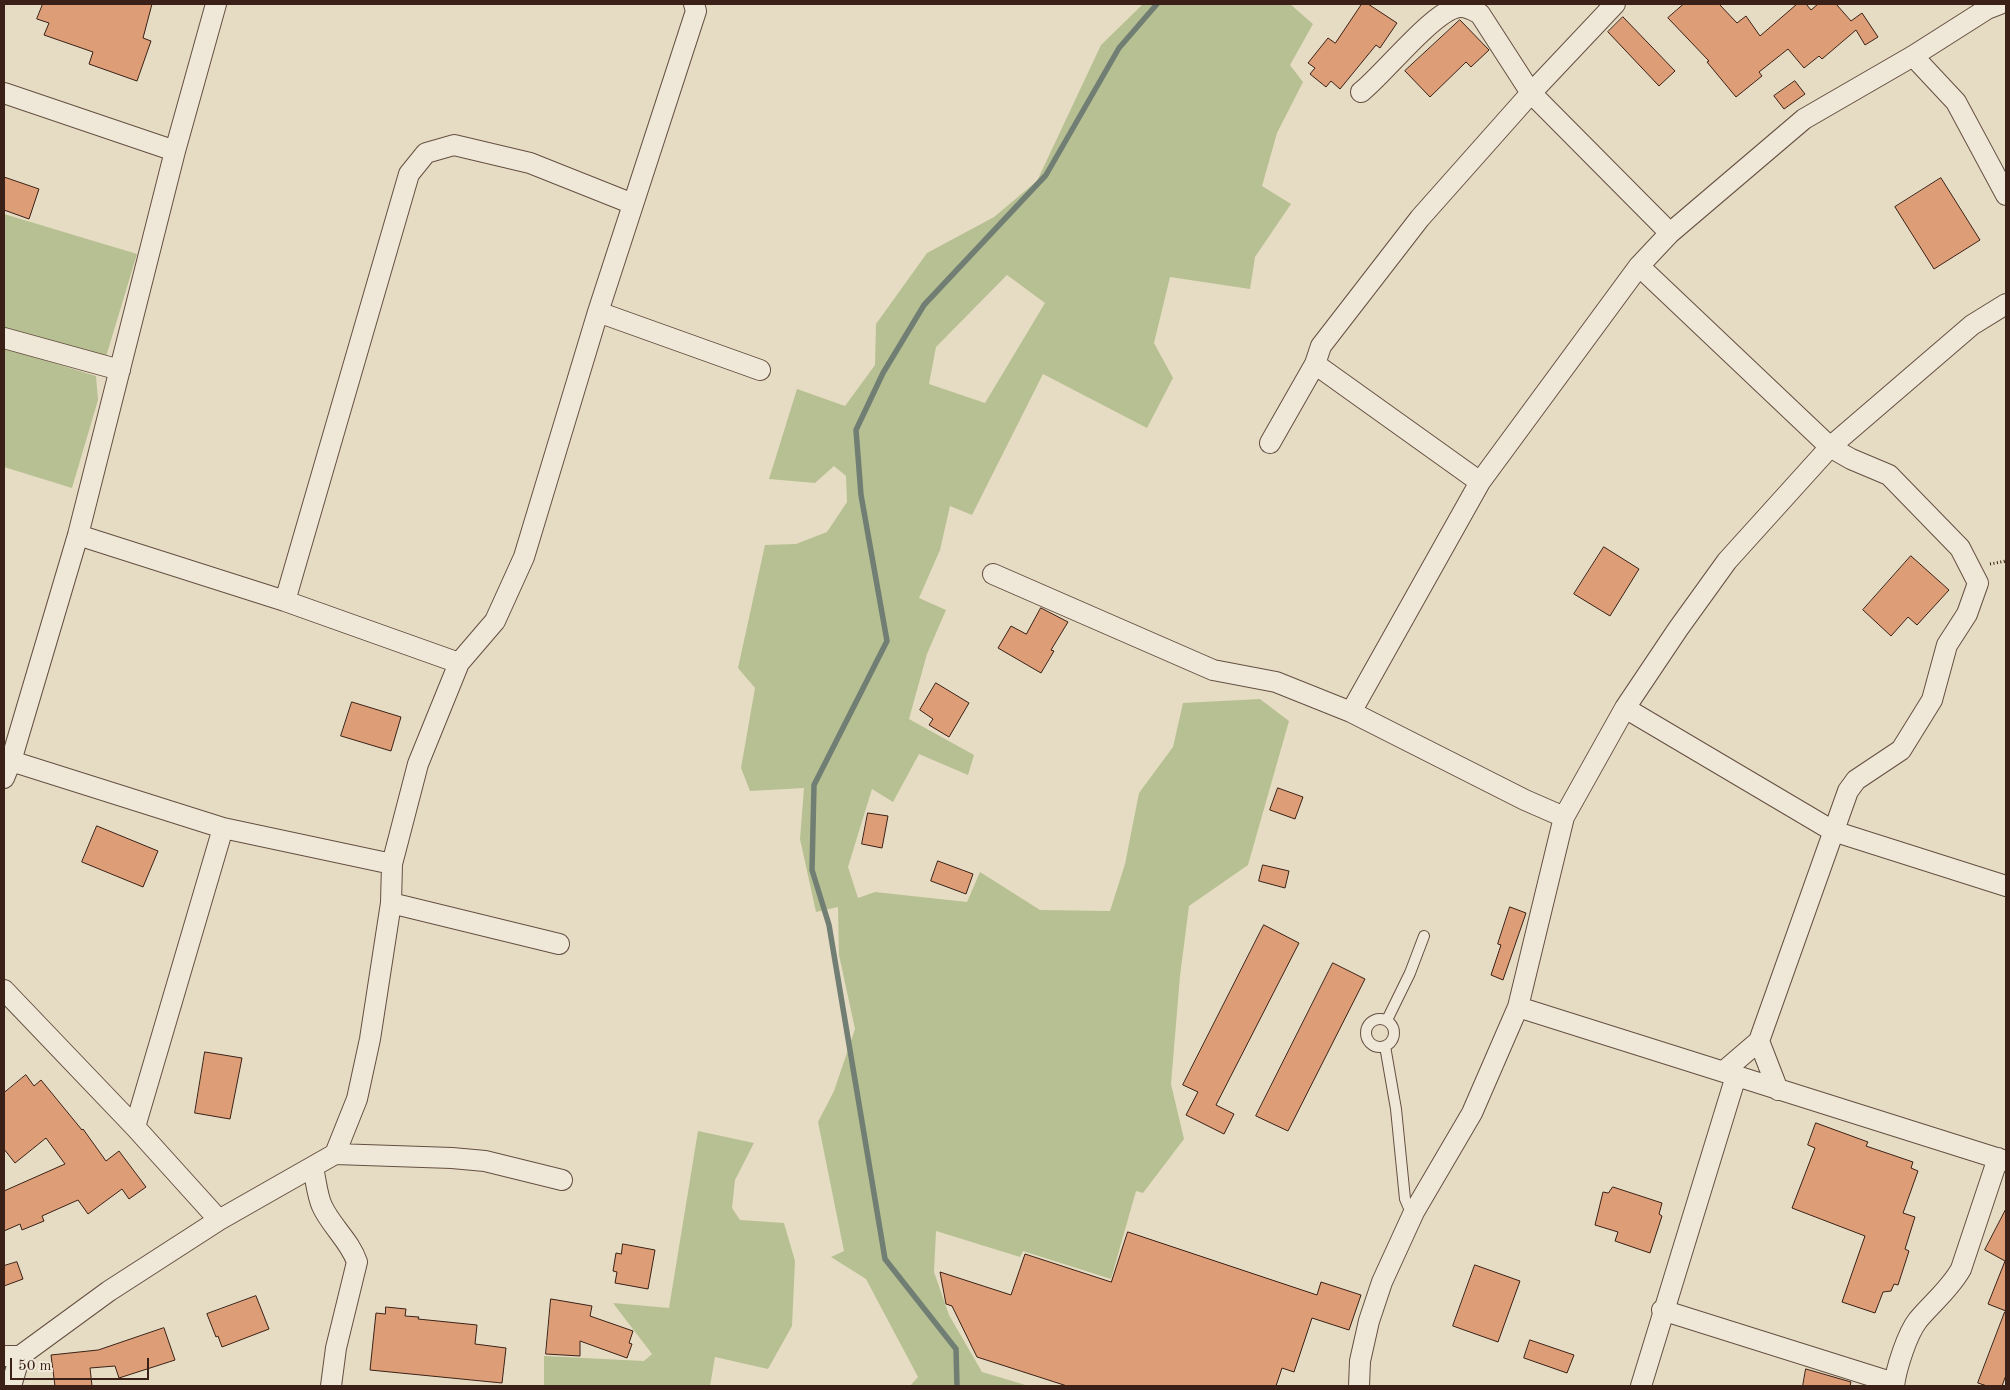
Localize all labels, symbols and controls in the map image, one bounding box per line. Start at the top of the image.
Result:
scale bar [12,1348,151,1380]
text: 50 m [18,1359,52,1374]

